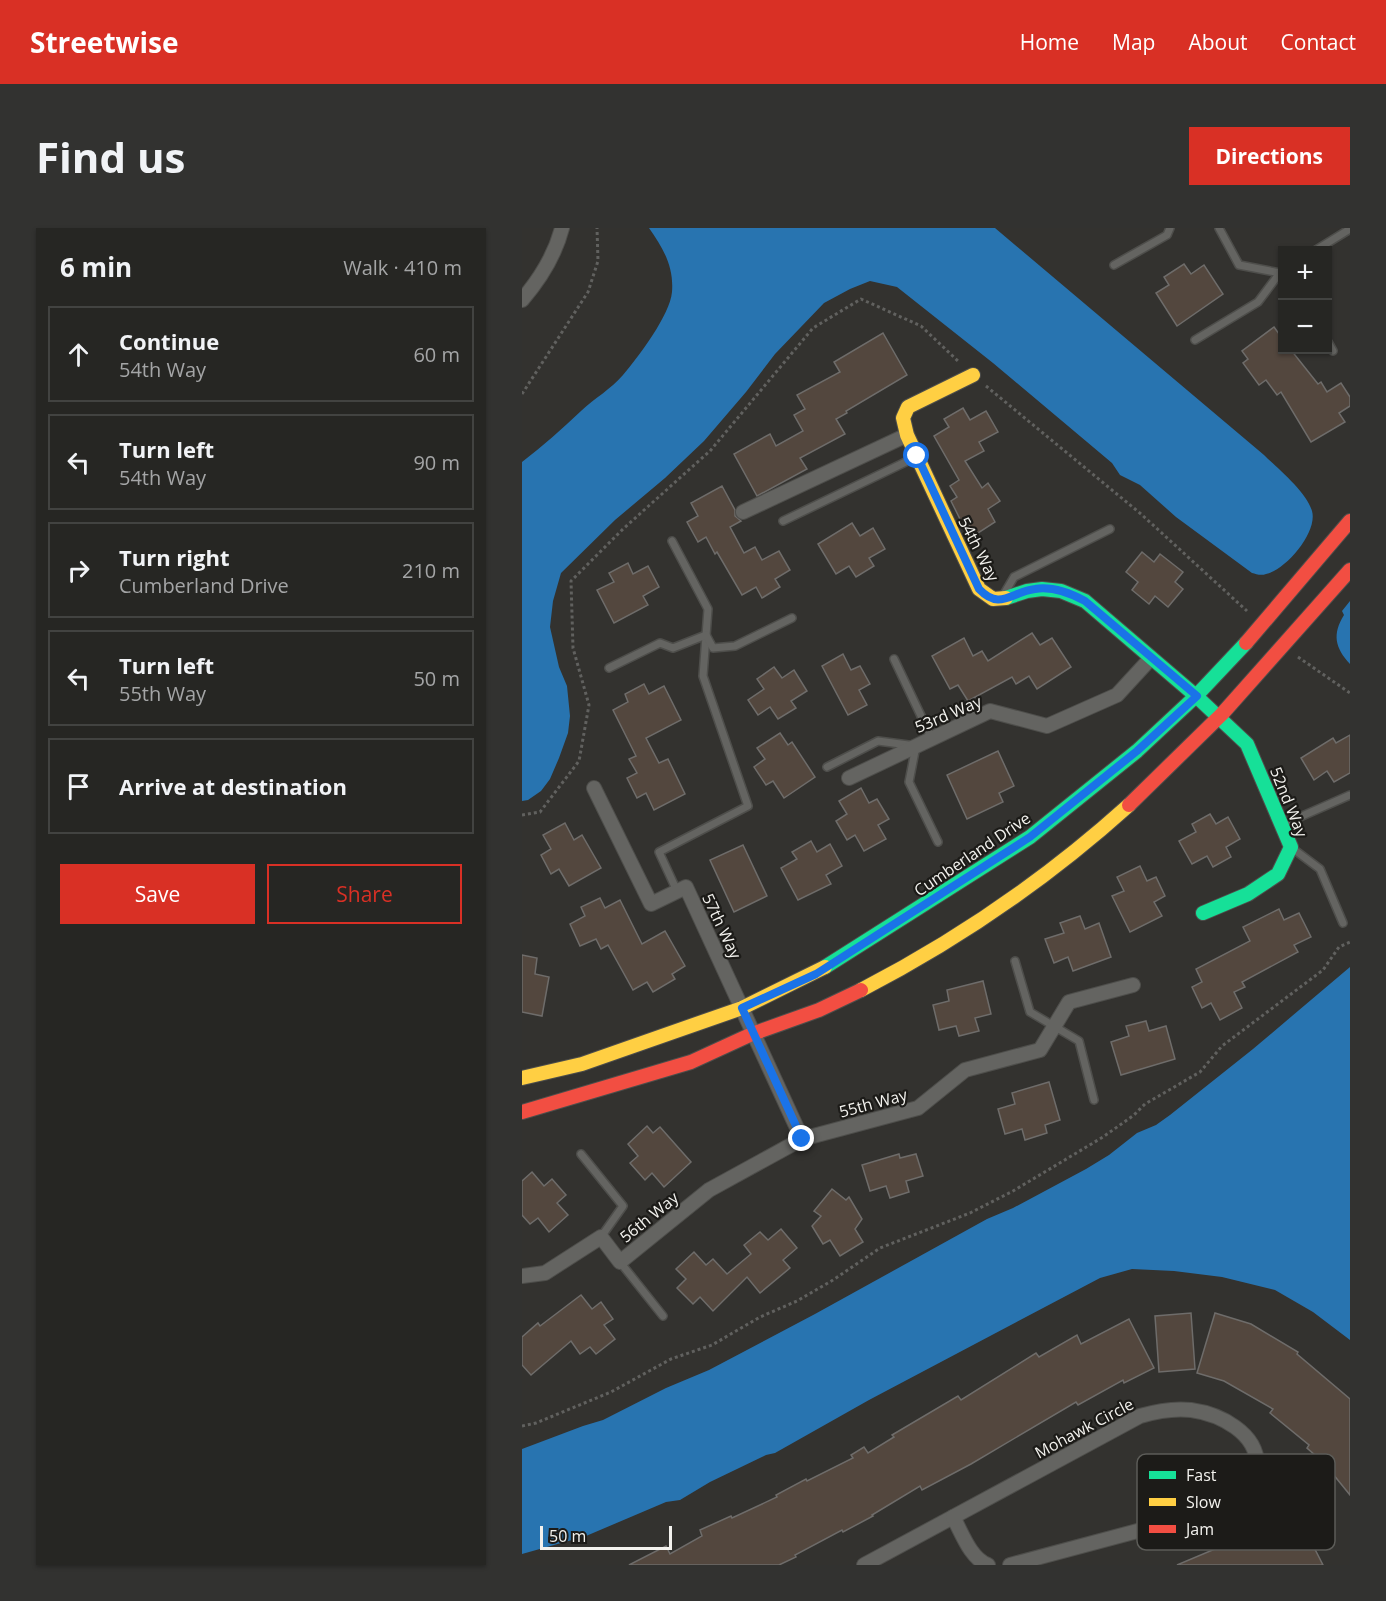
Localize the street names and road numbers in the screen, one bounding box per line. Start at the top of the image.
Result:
street label: 54th Way [953,513,1005,586]
street label: 53rd Way [911,690,986,738]
street label: 52nd Way [1265,764,1313,841]
street label: Cumberland Drive [910,807,1034,901]
street label: 57th Way [697,890,747,963]
street label: 55th Way [837,1083,910,1123]
street label: 56th Way [615,1186,684,1247]
street label: Mohawk Circle [1031,1393,1137,1463]

